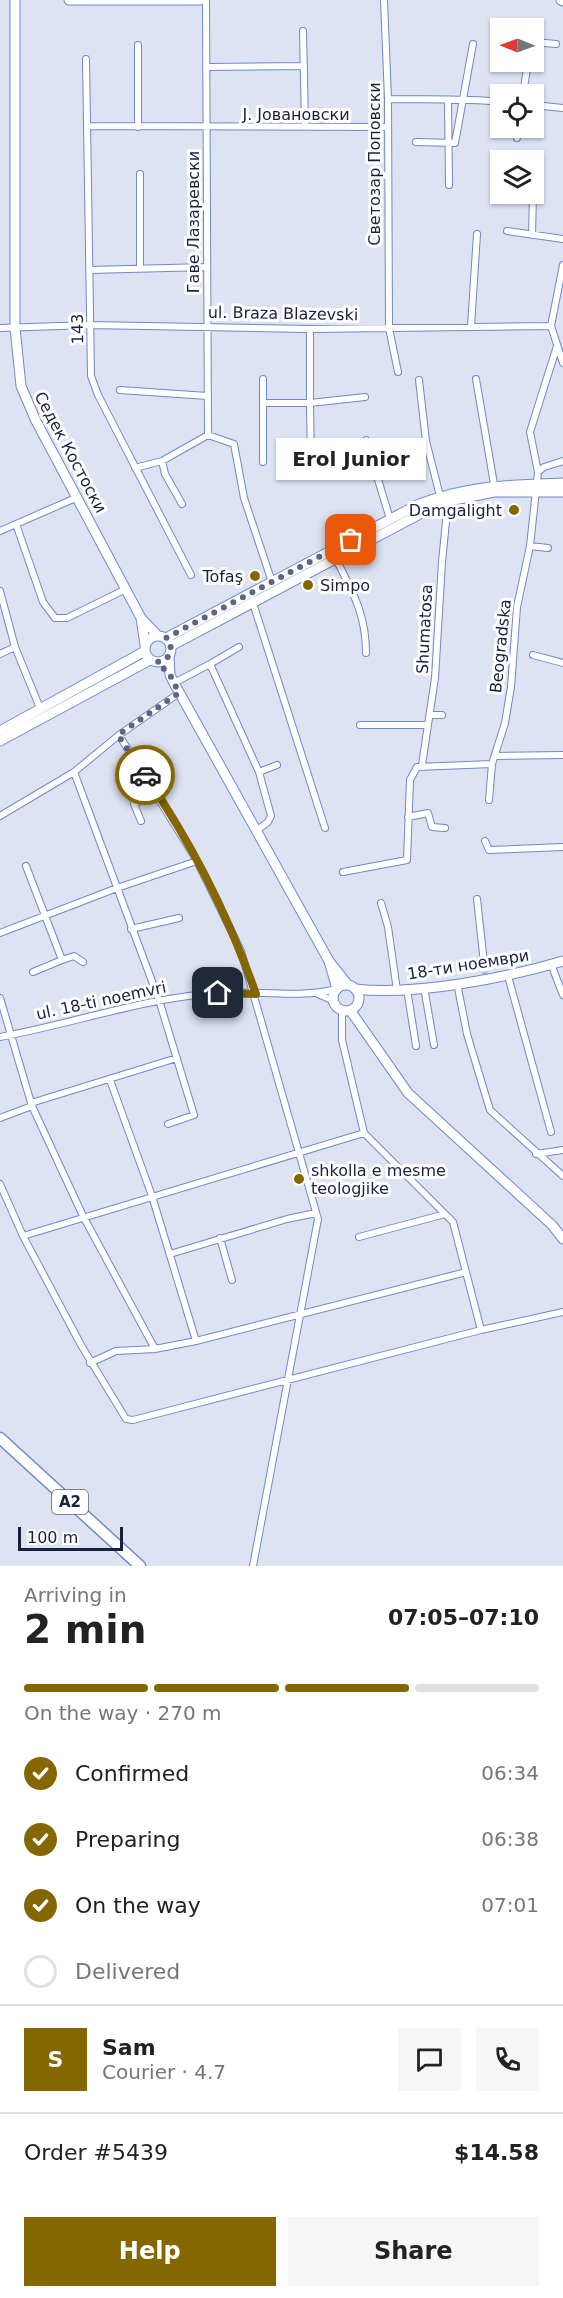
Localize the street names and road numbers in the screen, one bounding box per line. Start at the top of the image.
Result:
street label: Светозар Поповски [365,82,384,246]
street label: Ј. Јовановски [241,105,350,124]
street label: Гаве Лазаревски [184,151,203,293]
street label: ul. Braza Blazevski [208,303,358,324]
street label: 143 [68,314,87,344]
street label: Седек Костоски [31,388,111,516]
street label: Shumatosa [413,584,436,674]
street label: Beogradska [486,598,515,694]
street label: 18-ти ноември [406,945,530,984]
street label: ul. 18-ti noemvri [34,977,168,1024]
road number: A2 [52,1490,88,1514]

